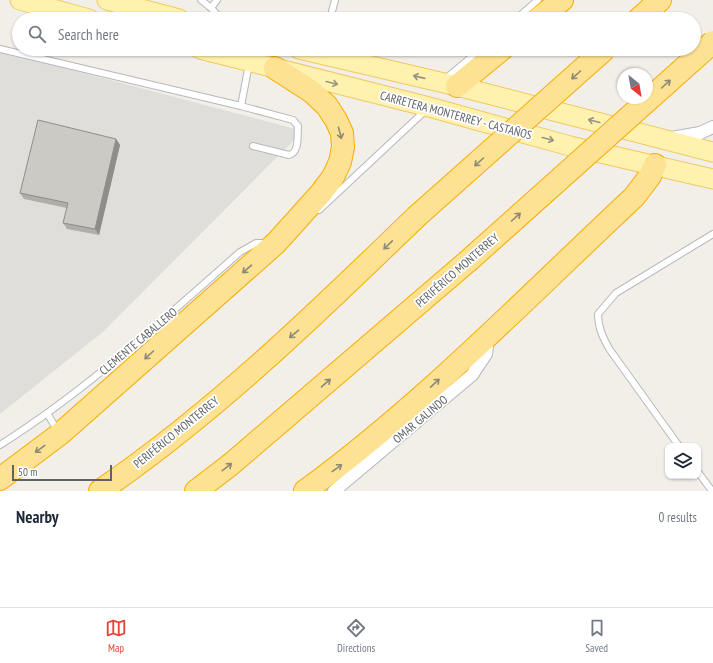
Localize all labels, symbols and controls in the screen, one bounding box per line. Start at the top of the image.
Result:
search box [12,12,701,56]
icon: search [26,23,48,45]
text: Search here [58,25,119,44]
north arrow [617,68,653,104]
one-way arrow [571,70,581,80]
one-way arrow [412,72,425,80]
one-way arrow [326,79,339,87]
one-way arrow [660,80,670,89]
street label: CARRETERA MONTERREY - CASTAÑOS [378,87,534,143]
one-way arrow [588,116,601,124]
one-way arrow [337,126,345,139]
one-way arrow [541,136,554,144]
one-way arrow [474,157,484,166]
one-way arrow [511,213,522,222]
street label: PERIFÉRICO MONTERREY [412,229,502,310]
one-way arrow [383,240,393,249]
one-way arrow [241,264,252,273]
street label: CLEMENTE CABALLERO [96,304,180,378]
one-way arrow [289,330,299,339]
one-way arrow [145,350,155,359]
one-way arrow [321,379,332,388]
one-way arrow [430,379,440,388]
street label: OMAR GALINDO [390,391,451,446]
street label: PERIFÉRICO MONTERREY [130,393,222,471]
map controls [665,443,701,479]
button: layers [665,443,701,479]
one-way arrow [35,444,46,453]
scale bar [12,463,112,482]
one-way arrow [221,463,232,472]
one-way arrow [331,464,342,472]
text: 50 m [18,465,37,479]
text: Nearby [16,506,59,528]
text: 0 results [658,509,697,526]
tab: Map [105,617,127,655]
tab: Directions [337,617,375,655]
tab: Saved [585,617,608,655]

